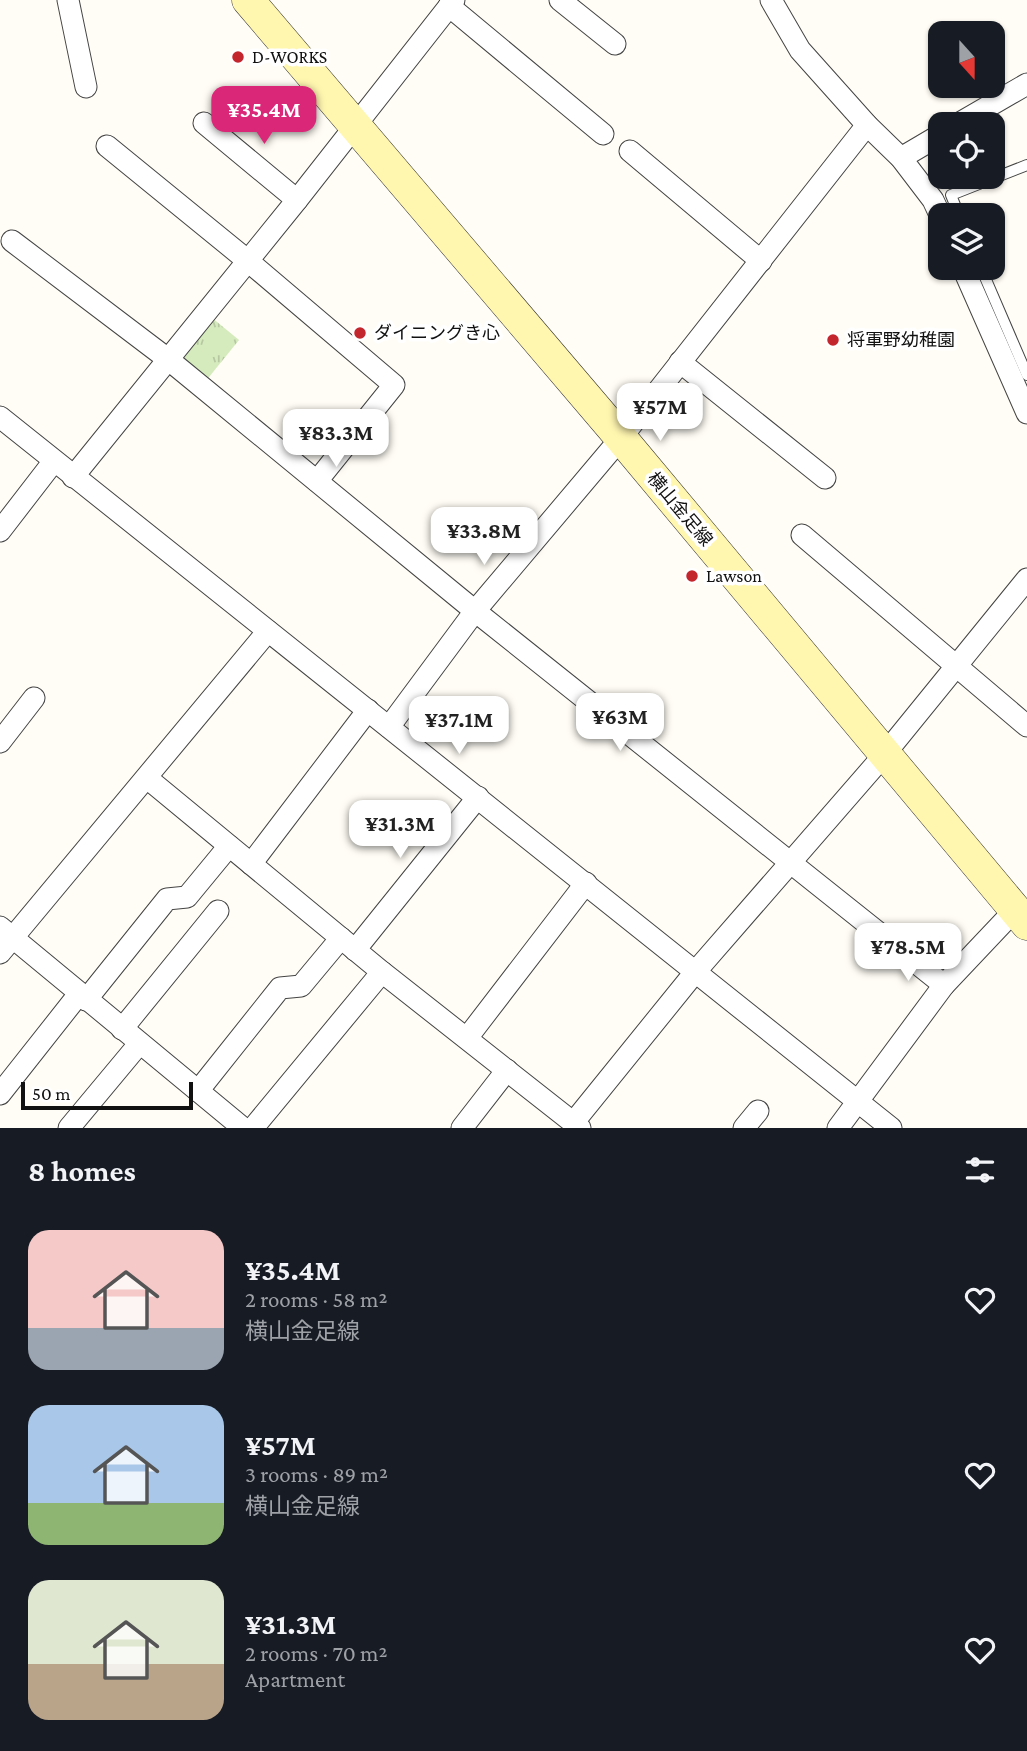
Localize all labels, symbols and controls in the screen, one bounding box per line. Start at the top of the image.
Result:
north arrow [928,21,1004,98]
map controls [928,21,1005,280]
place label: D-WORKS [252,47,327,67]
marker: D-WORKS [230,49,246,65]
pin: ¥35.4M [207,86,321,146]
text: ¥35.4M [227,96,301,122]
button: locate [928,112,1005,189]
button: layers [928,203,1005,280]
place label: ダイニングき心 [374,323,500,343]
marker: ダイニングき心 [352,325,368,341]
place label: 将軍野幼稚園 [847,330,955,350]
marker: 将軍野幼稚園 [825,332,841,348]
pin: ¥57M [619,384,701,443]
text: ¥57M [633,393,687,419]
pin: ¥83.3M [279,410,393,469]
text: ¥83.3M [299,419,373,445]
street label: 横山金足線 [643,468,717,550]
pin: ¥33.8M [427,508,541,567]
text: ¥33.8M [447,517,521,543]
place label: Lawson [706,566,762,586]
marker: Lawson [684,568,700,584]
pin: ¥63M [579,694,661,753]
pin: ¥37.1M [402,696,516,756]
text: ¥63M [592,703,648,729]
text: ¥37.1M [425,706,493,732]
pin: ¥31.3M [343,800,457,860]
text: ¥31.3M [365,810,435,836]
pin: ¥78.5M [851,923,965,983]
text: ¥78.5M [870,933,946,959]
scale bar [21,1079,192,1111]
text: 50 m [32,1083,71,1104]
icon: filters [961,1151,999,1189]
text: 8 homes [28,1154,136,1187]
text: ¥35.4M [245,1253,341,1286]
icon: home [84,1258,168,1342]
icon: heart [961,1281,999,1319]
text: 2 rooms · 58 m² [245,1286,387,1312]
text: 横山金足線 [245,1318,360,1344]
text: ¥57M [245,1428,316,1461]
icon: home [84,1433,168,1517]
icon: heart [961,1456,999,1494]
text: 3 rooms · 89 m² [245,1461,388,1487]
text: 横山金足線 [245,1493,360,1519]
text: ¥31.3M [245,1607,336,1640]
icon: home [84,1608,168,1692]
icon: heart [961,1631,999,1669]
text: 2 rooms · 70 m² [245,1640,388,1666]
text: Apartment [245,1666,345,1692]

